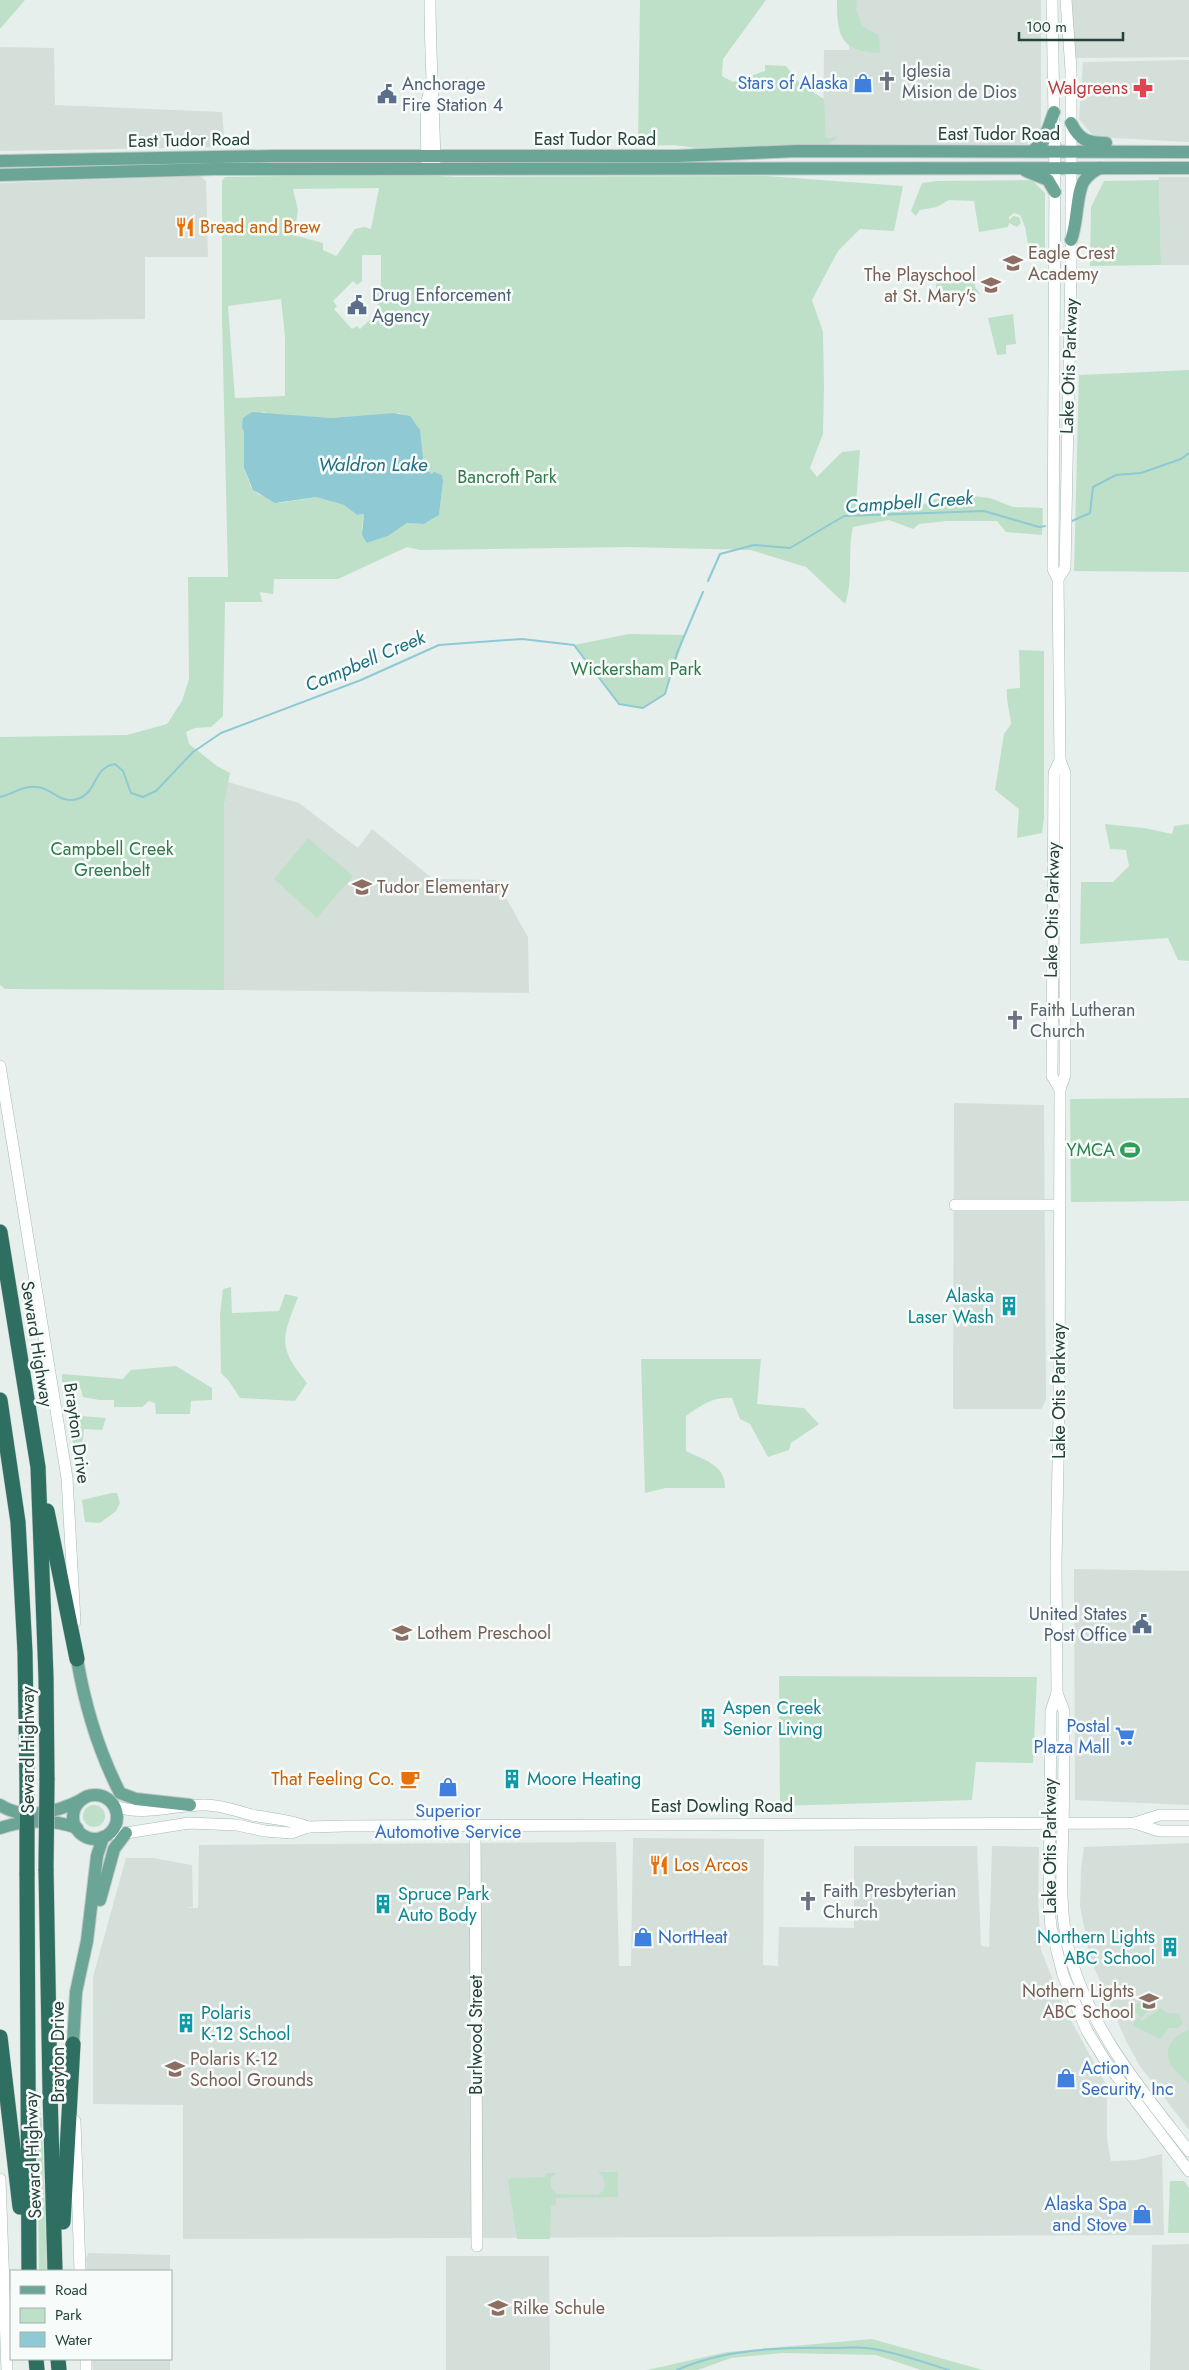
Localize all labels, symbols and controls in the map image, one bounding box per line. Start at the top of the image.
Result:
scale bar [1019,10,1123,42]
text: 100 m [1026,16,1067,38]
place label: Iglesia Mision de Dios [902,58,1017,105]
place label: Stars of Alaska [737,70,848,96]
church icon: Iglesia Mision de Dios [876,70,898,92]
place label: Anchorage Fire Station 4 [402,71,503,118]
shop icon: Stars of Alaska [852,72,874,94]
place label: Walgreens [1048,75,1128,101]
pharmacy icon: Walgreens [1132,77,1154,99]
public building icon: Anchorage Fire Station 4 [376,83,398,105]
street label: East Tudor Road [938,121,1060,147]
street label: East Tudor Road [128,126,250,154]
street label: East Tudor Road [534,126,656,152]
place label: Bread and Brew [200,214,321,240]
restaurant icon: Bread and Brew [174,216,196,238]
place label: Eagle Crest Academy [1028,240,1115,287]
school or university icon: Eagle Crest Academy [1002,252,1024,274]
place label: The Playschool at St. Mary's [864,262,976,309]
school or university icon: The Playschool at St. Mary's [980,274,1002,296]
place label: Drug Enforcement Agency [372,282,511,329]
public building icon: Drug Enforcement Agency [346,294,368,316]
street label: Lake Otis Parkway [1054,297,1084,434]
water label: Waldron Lake [318,451,428,478]
park label: Bancroft Park [457,464,557,490]
water label: Campbell Creek [844,484,975,520]
water label: Campbell Creek [301,623,430,698]
park label: Wickersham Park [570,656,702,682]
park label: Campbell Creek Greenbelt [50,836,174,883]
street label: Lake Otis Parkway [1038,842,1066,978]
place label: Tudor Elementary [377,874,509,900]
school or university icon: Tudor Elementary [351,876,373,898]
place label: Faith Lutheran Church [1030,997,1135,1044]
church icon: Faith Lutheran Church [1004,1009,1026,1031]
place label: YMCA [1066,1137,1115,1163]
sports icon: YMCA [1119,1139,1141,1161]
street label: Seward Highway [14,1279,60,1409]
place label: Alaska Laser Wash [908,1283,994,1330]
building icon: Alaska Laser Wash [998,1295,1020,1317]
street label: Lake Otis Parkway [1046,1323,1072,1459]
street label: Brayton Drive [57,1381,97,1485]
place label: United States Post Office [1029,1601,1127,1648]
public building icon: United States Post Office [1131,1613,1153,1635]
place label: Lothem Preschool [417,1620,551,1646]
school or university icon: Lothem Preschool [391,1622,413,1644]
street label: Seward Highway [15,1686,41,1814]
place label: Aspen Creek Senior Living [723,1695,823,1742]
building icon: Aspen Creek Senior Living [697,1707,719,1729]
place label: Postal Plaza Mall [1033,1713,1110,1760]
supermarket icon: Postal Plaza Mall [1114,1725,1136,1747]
place label: That Feeling Co. [271,1766,395,1792]
place label: Moore Heating [527,1766,641,1792]
cafe icon: That Feeling Co. [399,1768,421,1790]
building icon: Moore Heating [501,1768,523,1790]
shop icon: Superior Automotive Service [437,1776,459,1798]
street label: Lake Otis Parkway [1037,1778,1063,1914]
street label: East Dowling Road [651,1793,793,1819]
place label: Superior Automotive Service [375,1798,521,1845]
place label: Los Arcos [674,1852,748,1878]
restaurant icon: Los Arcos [648,1854,670,1876]
place label: Faith Presbyterian Church [823,1878,956,1925]
place label: Spruce Park Auto Body [398,1881,489,1928]
church icon: Faith Presbyterian Church [797,1890,819,1912]
building icon: Spruce Park Auto Body [372,1893,394,1915]
place label: NortHeat [658,1924,728,1950]
place label: Northern Lights ABC School [1037,1924,1155,1971]
shop icon: NortHeat [632,1926,654,1948]
building icon: Northern Lights ABC School [1159,1936,1181,1958]
street label: Burlwood Street [463,1974,489,2095]
place label: Nothern Lights ABC School [1022,1978,1134,2025]
school or university icon: Nothern Lights ABC School [1138,1990,1160,2012]
place label: Polaris K-12 School [201,2000,290,2047]
street label: Brayton Drive [45,2001,71,2103]
building icon: Polaris K-12 School [175,2012,197,2034]
place label: Polaris K-12 School Grounds [190,2046,313,2093]
place label: Action Security, Inc [1081,2055,1174,2102]
school or university icon: Polaris K-12 School Grounds [164,2058,186,2080]
shop icon: Action Security, Inc [1055,2067,1077,2089]
street label: Seward Highway [18,2091,48,2219]
place label: Alaska Spa and Stove [1044,2191,1127,2238]
shop icon: Alaska Spa and Stove [1131,2203,1153,2225]
legend [10,2270,172,2360]
text: Road [55,2279,87,2301]
place label: Rilke Schule [513,2295,605,2321]
school or university icon: Rilke Schule [487,2297,509,2319]
text: Park [55,2304,82,2326]
text: Water [55,2329,93,2351]

